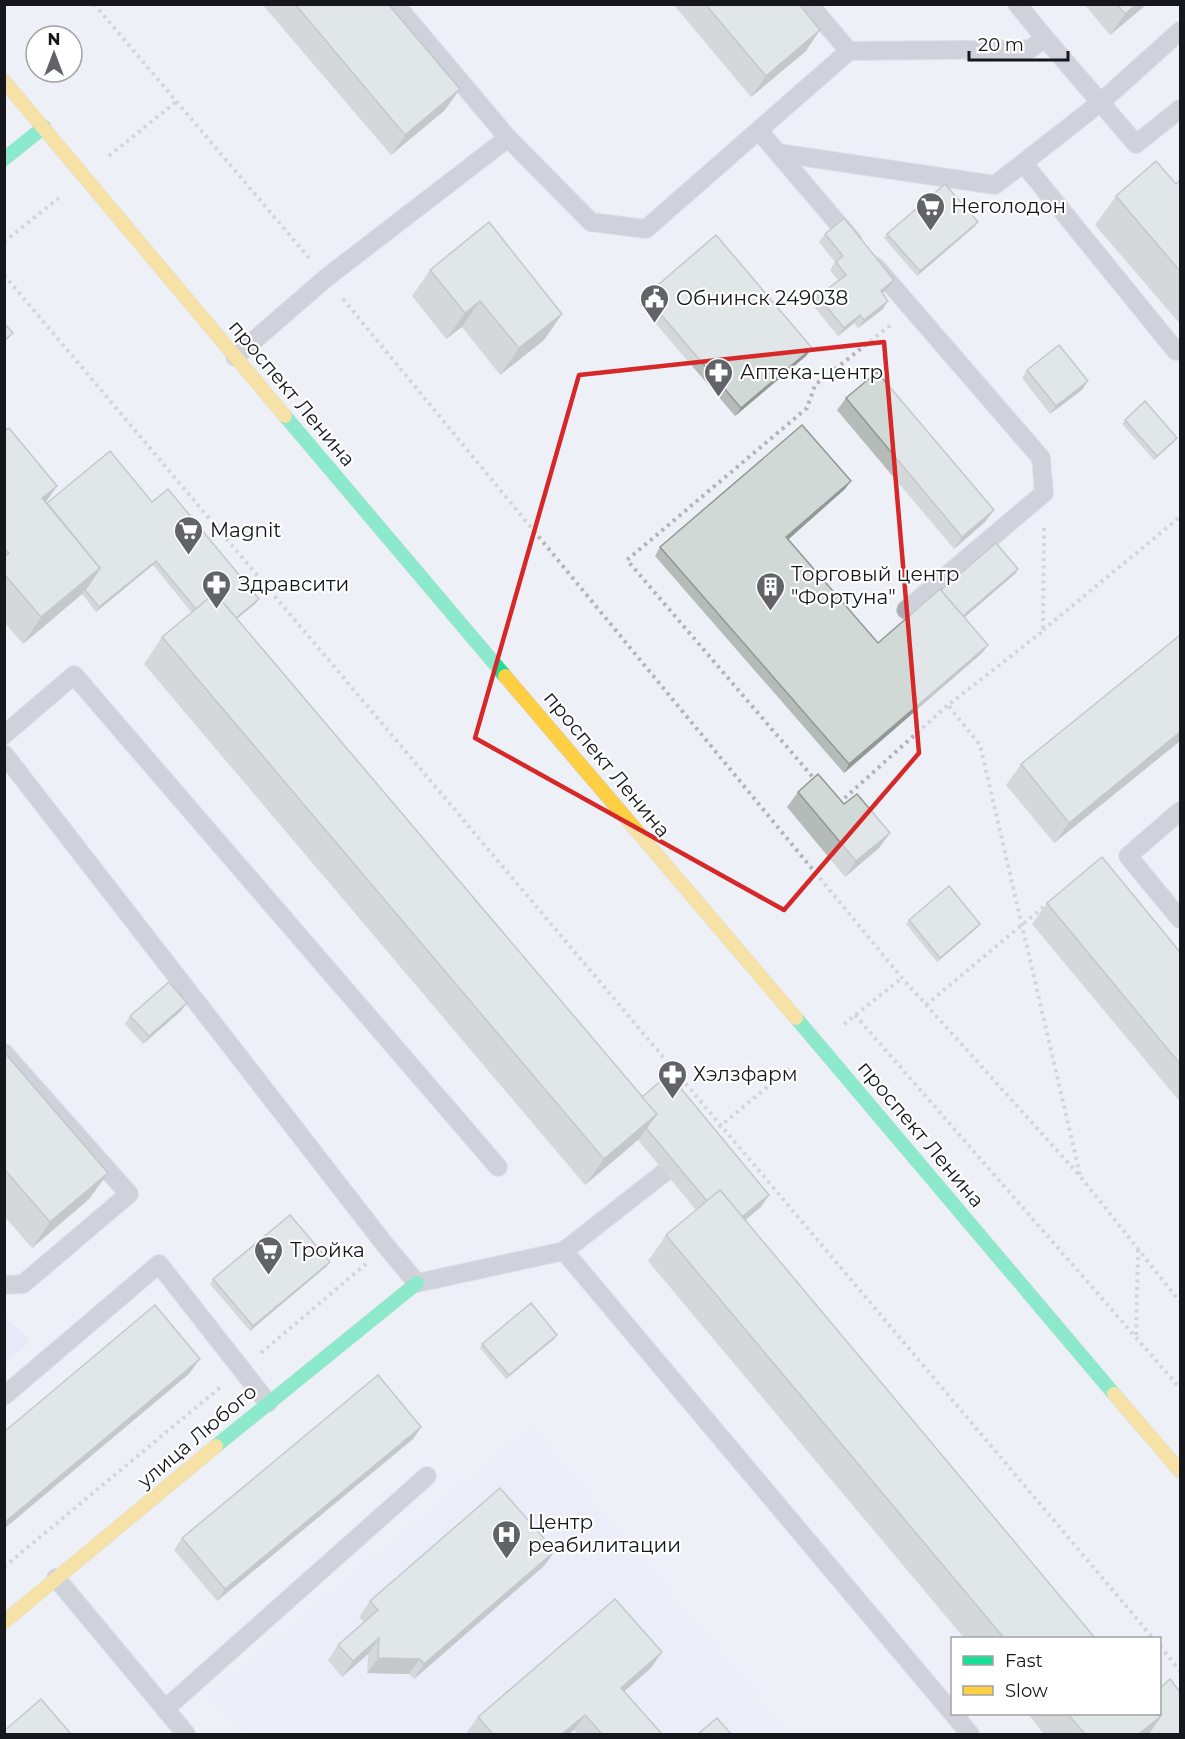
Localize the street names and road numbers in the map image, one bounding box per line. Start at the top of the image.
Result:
street label: проспект Ленина [224,315,360,471]
street label: проспект Ленина [539,686,675,842]
street label: проспект Ленина [853,1056,989,1212]
street label: улица Любого [132,1379,262,1494]

